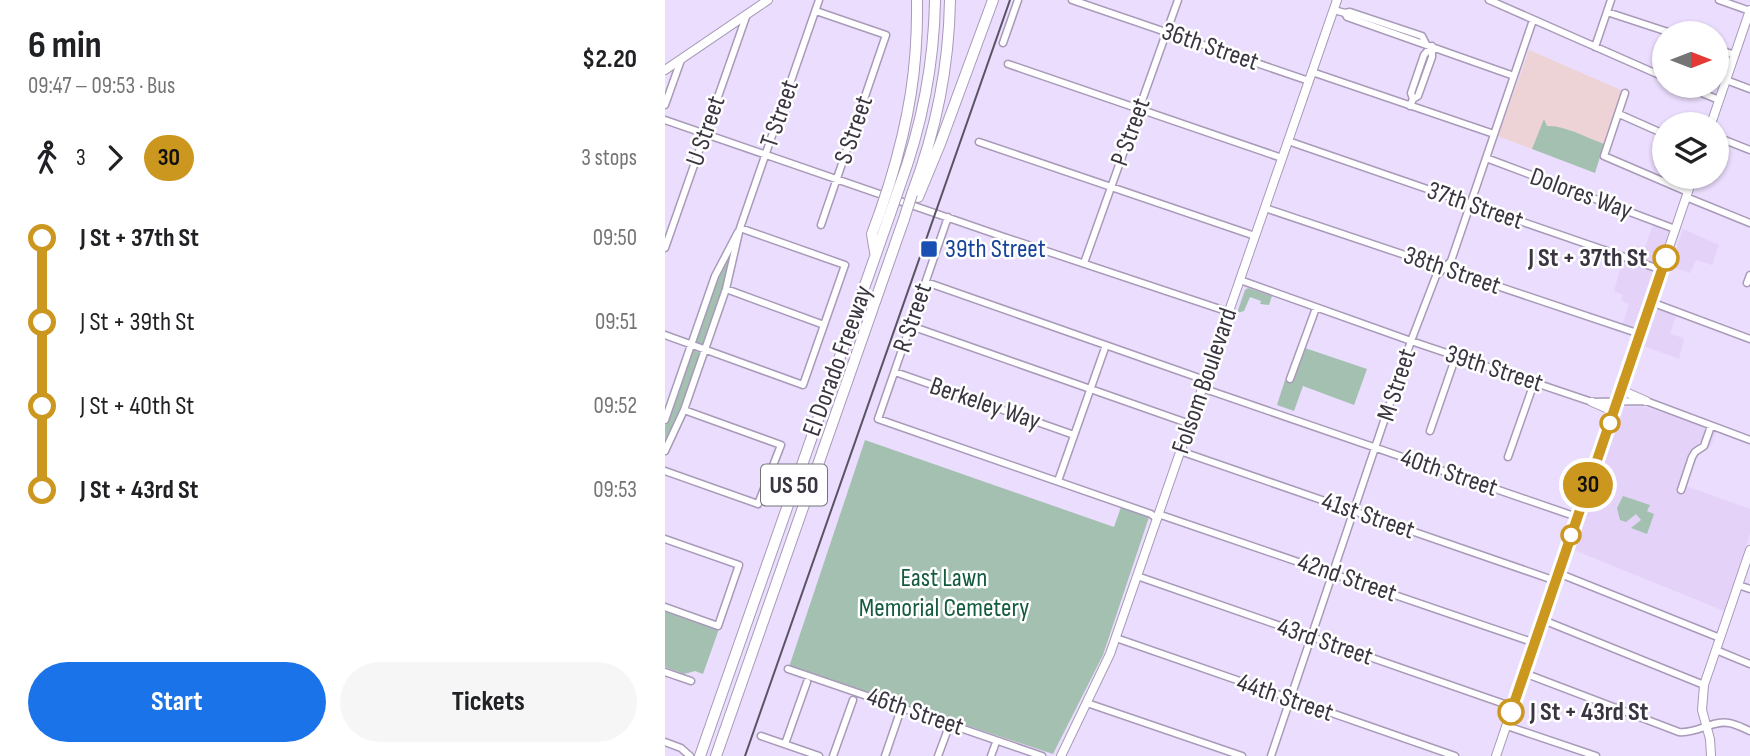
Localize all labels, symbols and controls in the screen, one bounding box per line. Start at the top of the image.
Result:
street label: 36th Street [1158,16,1263,78]
north arrow [1652,21,1729,98]
map controls [1652,21,1729,189]
text: 6 min [28,23,102,68]
text: $2.20 [582,44,637,75]
text: 09:47 – 09:53 · Bus [28,72,175,100]
street label: T Street [754,76,806,152]
street label: U Street [680,92,732,170]
street label: S Street [828,92,880,168]
street label: P Street [1104,94,1158,170]
button: layers [1652,112,1729,189]
icon: walk [28,139,66,177]
icon: forward [96,139,134,177]
text: 30 [158,143,180,172]
text: 3 [76,144,86,172]
text: 3 stops [581,144,637,172]
street label: Dolores Way [1526,161,1636,227]
street label: 37th Street [1423,175,1527,237]
text: J St + 37th St [80,223,199,254]
text: 09:50 [593,224,637,252]
place label: 39th Street [945,234,1046,265]
marker: 39th Street [919,239,939,259]
street label: 38th Street [1400,240,1505,302]
place label: J St + 37th St [1527,243,1647,274]
marker: J St + 37th St [1653,245,1679,271]
street label: R Street [887,279,939,357]
street label: El Dorado Freeway [796,282,880,440]
street label: Folsom Boulevard [1166,304,1244,458]
text: J St + 39th St [80,307,194,338]
text: 09:51 [595,308,637,336]
street label: 39th Street [1441,339,1547,399]
street label: M Street [1371,345,1423,425]
street label: Berkeley Way [926,371,1044,437]
text: J St + 40th St [80,391,194,422]
text: 09:52 [594,392,637,420]
unlabelled marker [1600,413,1620,433]
street label: 40th Street [1396,442,1502,504]
line badge: 30 [1557,462,1619,508]
road number: US 50 [761,464,827,506]
text: 30 [1577,470,1599,499]
text: J St + 43rd St [80,475,198,506]
text: 09:53 [593,476,637,504]
street label: 41st Street [1317,486,1419,546]
unlabelled marker [1561,525,1581,545]
street label: 42nd Street [1293,547,1401,609]
park label: East Lawn Memorial Cemetery [859,563,1029,624]
street label: 43rd Street [1273,611,1377,673]
button: Start [28,662,326,742]
button: Tickets [340,662,637,742]
street label: 44th Street [1233,667,1337,729]
street label: 46th Street [863,681,968,743]
place label: J St + 43rd St [1529,697,1649,728]
marker: J St + 43rd St [1498,699,1524,725]

